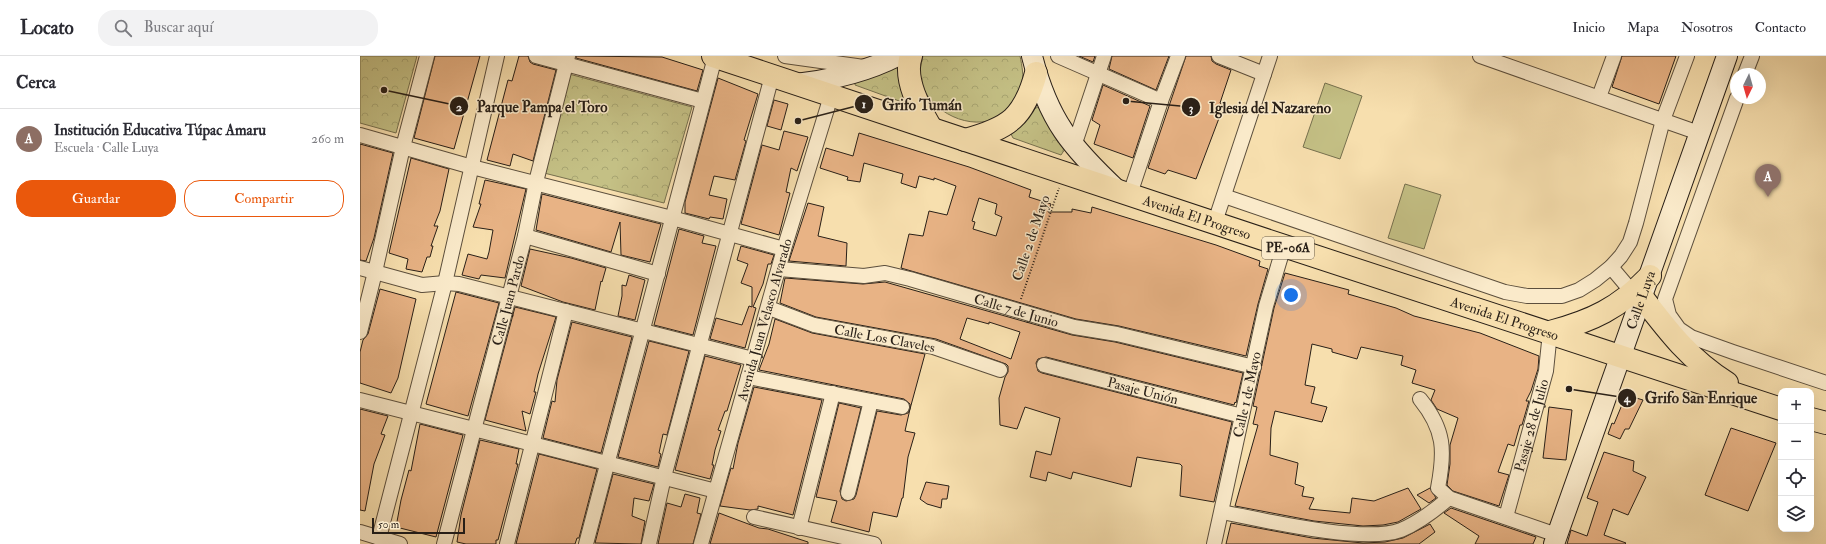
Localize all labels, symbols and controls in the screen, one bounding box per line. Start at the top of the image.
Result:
search box [98,10,378,46]
text: Locato [20,16,74,40]
icon: search [112,17,134,39]
text: Buscar aquí [144,18,213,37]
text: Inicio [1572,19,1605,36]
text: Mapa [1627,19,1659,36]
text: Nosotros [1681,19,1733,36]
text: Contacto [1755,19,1806,36]
north arrow [1730,68,1766,104]
text: Cerca [16,72,56,93]
callout: Grifo Tumán [854,91,970,118]
callout: Parque Pampa el Toro [449,93,616,120]
callout: Iglesia del Nazareno [1181,94,1339,121]
text: Grifo Tumán [882,96,962,115]
text: 1 [862,97,866,112]
text: Parque Pampa el Toro [477,98,608,118]
text: Iglesia del Nazareno [1209,99,1332,119]
text: 2 [456,100,462,115]
text: 3 [1189,101,1194,116]
text: Institución Educativa Túpac Amaru [54,121,266,140]
text: A [25,131,33,147]
text: 260 m [311,131,344,147]
text: Escuela · Calle Luya [54,140,159,156]
pin: A [1755,164,1781,197]
button: Guardar [16,180,176,217]
button: Compartir [184,180,344,217]
street label: Avenida El Progreso [1140,191,1253,243]
street label: Calle 2 de Mayo [1008,193,1055,283]
street label: Avenida Juan Velasco Alvarado [733,236,795,404]
road number: PE-06A [1262,237,1314,259]
street label: Calle Juan Pardo [488,253,528,347]
street label: Calle Luya [1622,268,1659,332]
your location [1281,285,1301,305]
street label: Calle 7 de Junio [972,290,1061,331]
street label: Avenida El Progreso [1447,292,1561,344]
street label: Calle Los Claveles [833,320,937,356]
street label: Calle 1 de Mayo [1229,350,1264,439]
street label: Pasaje Unión [1106,373,1180,408]
street label: Pasaje 28 de Julio [1510,377,1552,474]
callout: Grifo San Enrique [1617,384,1765,411]
map controls [1778,388,1814,532]
button: + [1778,388,1814,424]
text: Grifo San Enrique [1645,389,1758,409]
text: 4 [1623,391,1632,406]
button: − [1778,424,1814,460]
button: locate [1778,460,1814,496]
button: layers [1778,496,1814,532]
scale bar [372,516,465,535]
text: 50 m [378,518,399,531]

